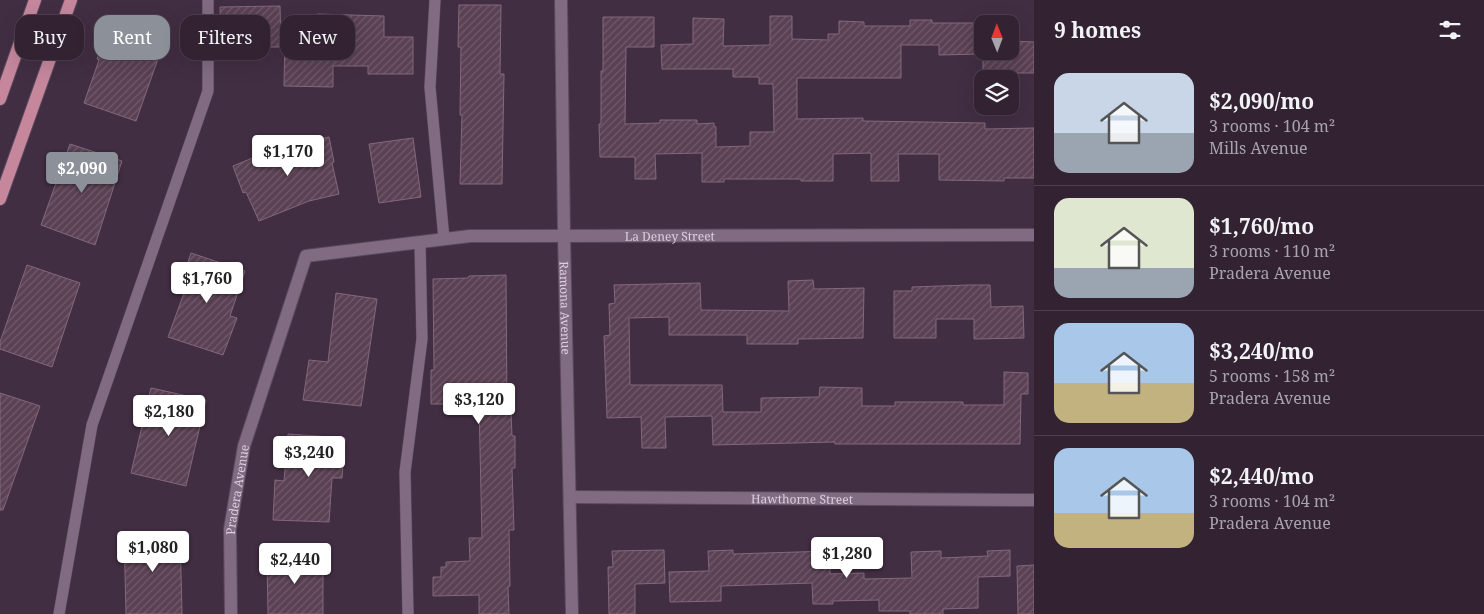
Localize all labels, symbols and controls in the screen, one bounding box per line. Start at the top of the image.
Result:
chip: Buy [15,15,84,60]
chip: Rent [94,15,170,60]
chip: Filters [180,15,270,60]
chip: New [280,15,355,60]
north arrow [974,15,1019,60]
map controls [974,15,1019,115]
text: 9 homes [1054,16,1141,44]
icon: filters [1436,16,1464,44]
button: layers [974,70,1019,115]
text: $2,090/mo [1209,87,1314,115]
icon: home [1094,93,1154,153]
text: 3 rooms · 104 m² [1209,115,1335,137]
pin: $1,170 [247,134,329,177]
text: Mills Avenue [1209,137,1308,159]
text: $1,170 [263,140,313,162]
pin: $2,090 [41,152,123,194]
text: $2,090 [57,157,107,179]
text: $1,760/mo [1209,212,1314,240]
icon: home [1094,218,1154,278]
street label: La Deney Street [625,227,715,244]
text: 3 rooms · 110 m² [1209,240,1335,262]
street label: Ramona Avenue [556,261,575,355]
pin: $1,760 [166,262,248,304]
text: Pradera Avenue [1209,262,1331,284]
text: $1,760 [182,267,232,289]
text: $3,240/mo [1209,337,1314,365]
icon: home [1094,343,1154,403]
text: 5 rooms · 158 m² [1209,365,1335,387]
pin: $3,120 [438,382,520,425]
text: Pradera Avenue [1209,387,1331,409]
text: $3,120 [454,388,504,410]
pin: $2,180 [128,394,210,437]
text: $2,180 [144,400,194,422]
pin: $3,240 [268,436,350,478]
text: $3,240 [284,441,334,463]
street label: Pradera Avenue [221,443,253,535]
text: $2,440/mo [1209,462,1314,490]
icon: home [1094,468,1154,528]
street label: Hawthorne Street [751,490,853,507]
text: 3 rooms · 104 m² [1209,490,1335,512]
text: Pradera Avenue [1209,512,1331,534]
pin: $1,080 [112,530,194,573]
text: $1,080 [128,536,178,558]
pin: $1,280 [806,536,888,579]
pin: $2,440 [254,542,336,585]
text: $1,280 [822,542,872,564]
text: $2,440 [270,548,320,570]

